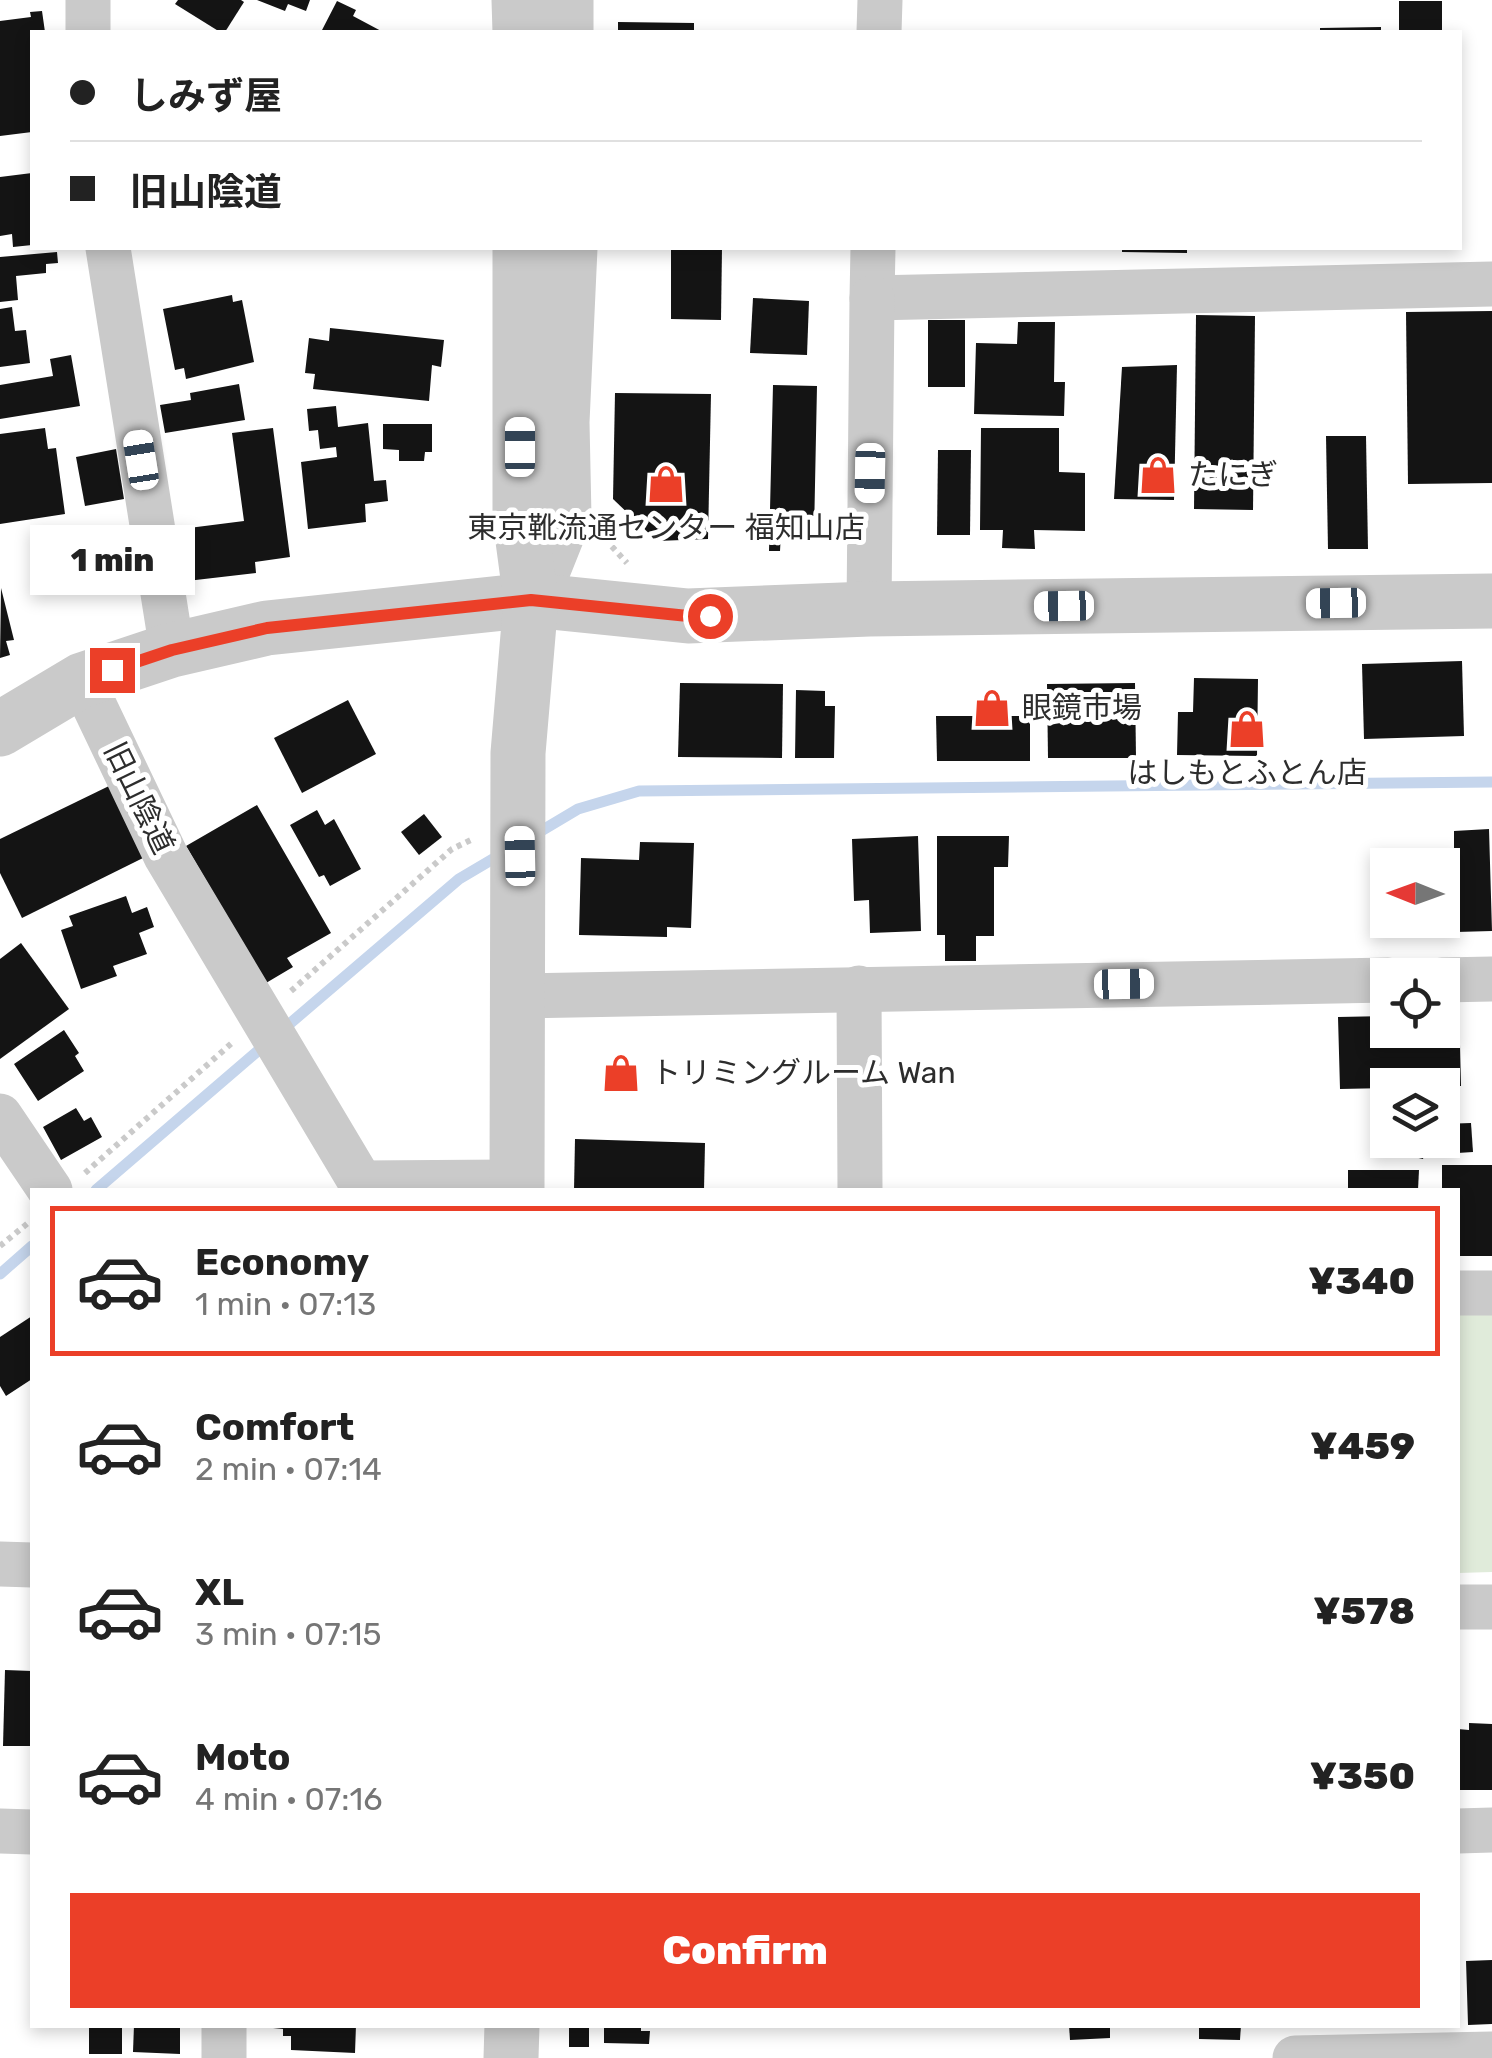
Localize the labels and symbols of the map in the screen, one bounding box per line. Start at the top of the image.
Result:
car [505,417,535,477]
car [121,428,161,492]
car [854,443,886,503]
shop icon: たにぎ [1137,454,1179,496]
place label: たにぎ [1188,457,1278,493]
shop icon: 東京靴流通センター 福知山店 [645,463,687,505]
place label: 東京靴流通センター 福知山店 [467,510,865,546]
callout: 1 min [29,525,194,595]
car [1306,587,1366,619]
car [1034,590,1094,622]
route start [688,594,733,639]
route end [90,648,135,693]
shop icon: 眼鏡市場 [971,687,1013,729]
place label: 眼鏡市場 [1022,690,1142,726]
shop icon: はしもとふとん店 [1226,708,1268,750]
street label: 旧山陰道 [97,736,181,860]
place label: はしもとふとん店 [1127,755,1367,791]
car [504,826,536,886]
north arrow [1370,848,1460,938]
car [1094,968,1154,1000]
shop icon: トリミングルーム Wan [600,1052,642,1094]
place label: トリミングルーム Wan [651,1055,956,1091]

